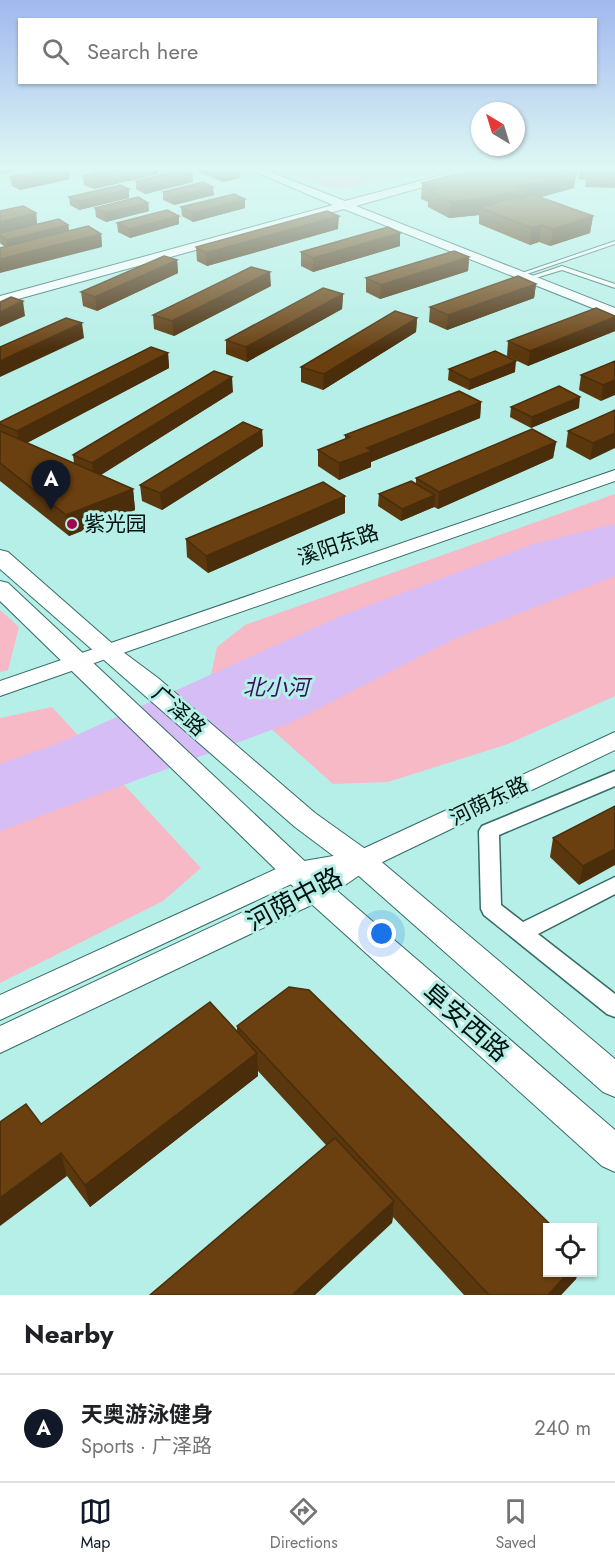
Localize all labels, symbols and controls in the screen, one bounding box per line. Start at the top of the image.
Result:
search box [18,18,597,84]
icon: search [39,35,72,68]
text: Search here [87,35,198,67]
north arrow [471,102,525,156]
pin: A [32,460,70,510]
place label: 紫光园 [84,509,147,539]
marker: 紫光园 [65,517,79,531]
street label: 溪阳东路 [293,517,383,573]
water label: 北小河 [243,671,313,703]
street label: 广泽路 [145,679,213,743]
street label: 河荫东路 [445,769,533,833]
street label: 河荫中路 [239,858,349,940]
your location [367,919,396,948]
street label: 阜安西路 [414,974,518,1070]
map controls [543,1223,597,1277]
button: locate [543,1223,597,1277]
text: Nearby [24,1315,113,1353]
text: 天奥游泳健身 [81,1398,213,1430]
text: A [36,1414,51,1443]
text: 240 m [534,1414,591,1443]
text: Sports · 广泽路 [81,1432,212,1461]
tab: Map [79,1495,112,1554]
tab: Directions [270,1495,338,1554]
tab: Saved [495,1495,536,1554]

